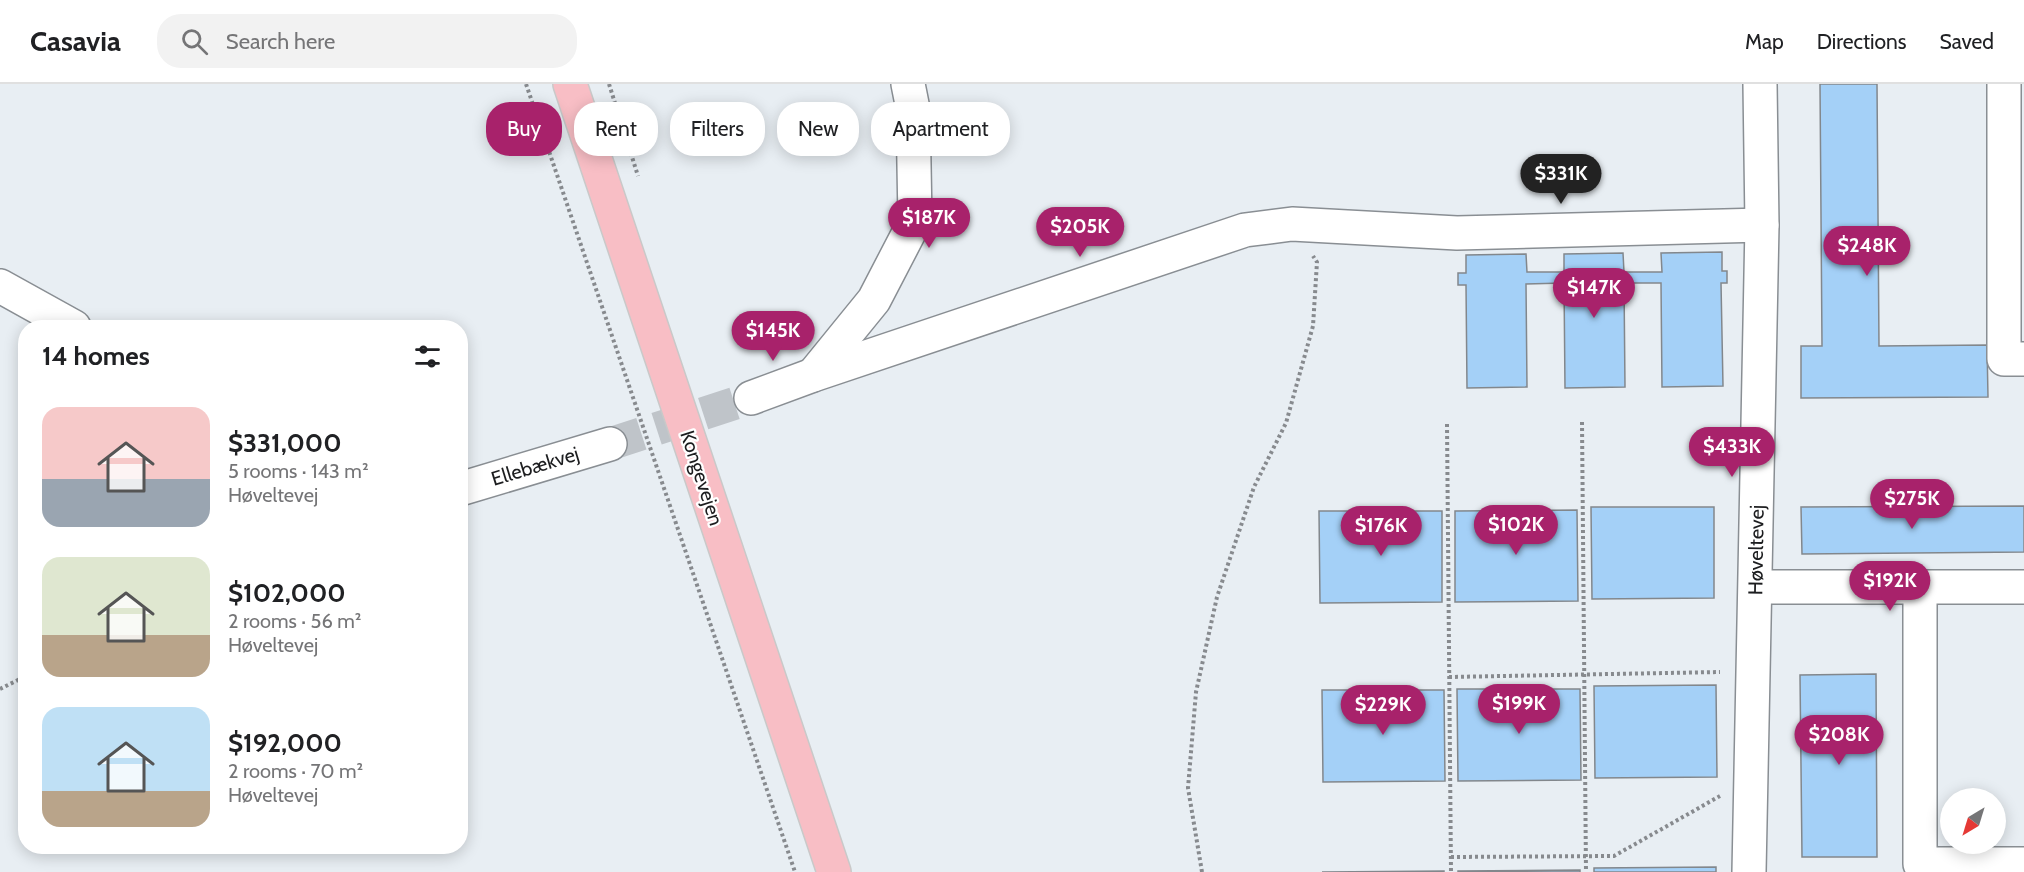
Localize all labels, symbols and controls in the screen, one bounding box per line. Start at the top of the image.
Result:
search box [157,14,577,68]
text: Casavia [30,24,121,58]
icon: search [178,25,211,58]
text: Search here [226,28,335,55]
text: Map [1745,29,1784,54]
text: Directions [1817,29,1906,54]
text: Saved [1939,29,1994,54]
chip: Buy [486,102,562,156]
chip: Rent [574,102,658,156]
chip: Filters [670,102,765,156]
chip: New [777,102,859,156]
chip: Apartment [871,102,1010,156]
pin: $331K [1519,154,1603,205]
text: $331K [1534,161,1588,185]
pin: $187K [887,198,971,249]
text: $187K [902,205,956,229]
pin: $205K [1038,207,1122,258]
text: $205K [1050,214,1110,238]
pin: $248K [1825,226,1909,277]
text: $248K [1837,233,1897,257]
pin: $147K [1552,268,1636,319]
text: $147K [1567,275,1621,299]
pin: $145K [731,311,815,362]
text: $145K [746,318,800,342]
text: 14 homes [42,340,150,372]
icon: filters [411,340,444,373]
text: $331,000 [228,427,342,459]
street label: Kongevejen [675,427,729,529]
pin: $433K [1690,427,1774,478]
icon: home [90,431,162,503]
text: $433K [1703,434,1761,458]
street label: Ellebækvej [488,441,582,491]
text: 5 rooms · 143 m² [228,459,369,483]
pin: $275K [1870,479,1954,530]
text: Høveltevej [228,483,318,507]
text: $275K [1884,486,1940,510]
pin: $102K [1474,505,1558,556]
street label: Høveltevej [1743,505,1769,595]
pin: $176K [1339,506,1423,557]
text: $102K [1488,512,1544,536]
text: $176K [1355,513,1407,537]
pin: $192K [1848,561,1932,612]
text: $192K [1863,568,1917,592]
text: $102,000 [228,577,346,609]
icon: home [90,581,162,653]
text: 2 rooms · 56 m² [228,609,361,633]
text: Høveltevej [228,633,318,657]
pin: $199K [1477,684,1561,735]
pin: $229K [1341,685,1425,736]
text: $199K [1492,691,1546,715]
text: $229K [1355,692,1411,716]
pin: $208K [1797,715,1881,766]
text: $208K [1809,722,1869,746]
text: $192,000 [228,727,342,759]
icon: home [90,731,162,803]
text: 2 rooms · 70 m² [228,759,363,783]
text: Høveltevej [228,783,318,807]
north arrow [1940,788,2006,854]
map controls [1940,788,2006,854]

